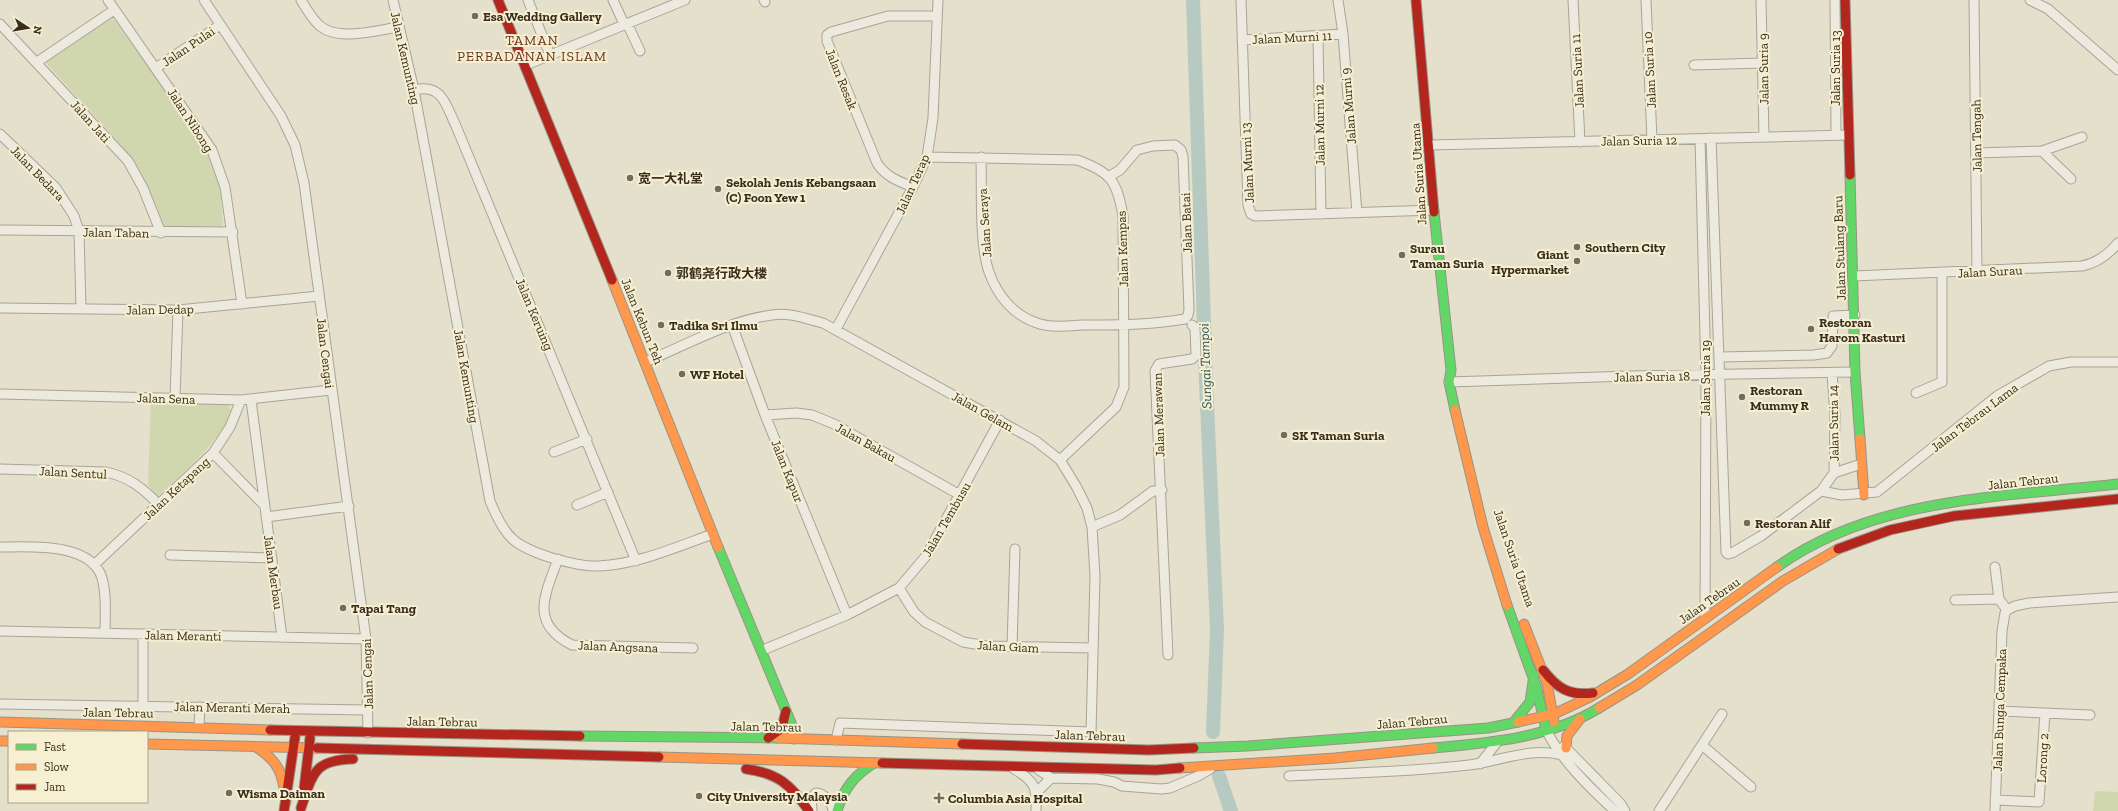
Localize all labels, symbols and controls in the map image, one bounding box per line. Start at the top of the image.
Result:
north arrow [8,8,48,48]
place label: Esa Wedding Gallery [483,9,602,24]
street label: Jalan Kemunting [387,10,424,106]
marker: Esa Wedding Gallery [470,11,480,21]
street label: Jalan Pulai [159,23,218,69]
text: N [30,25,45,36]
street label: Jalan Murni 11 [1252,28,1332,47]
street label: Jalan Suria 13 [1828,30,1843,106]
street label: Jalan Suria 10 [1640,31,1659,109]
district label: TAMAN PERBADANAN ISLAM [457,32,607,65]
street label: Jalan Suria 11 [1568,33,1587,109]
street label: Jalan Suria 9 [1755,33,1772,105]
street label: Jalan Resak [822,46,861,112]
street label: Jalan Murni 9 [1338,67,1359,145]
street label: Jalan Murni 12 [1311,84,1328,166]
street label: Jalan Nibong [164,85,217,155]
street label: Jalan Jati [68,97,114,146]
street label: Jalan Tengah [1968,99,1985,173]
street label: Jalan Murni 13 [1238,122,1257,204]
street label: Jalan Suria Utama [1407,122,1430,226]
street label: Jalan Suria 12 [1601,132,1678,149]
street label: Jalan Bedara [8,143,68,205]
street label: Jalan Terap [893,152,932,216]
place label: 宽一大礼堂 [638,171,703,186]
marker: 宽一大礼堂 [625,173,635,183]
place label: Sekolah Jenis Kebangsaan (C) Foon Yew 1 [726,175,877,205]
marker: Sekolah Jenis Kebangsaan (C) Foon Yew 1 [713,184,723,194]
street label: Jalan Seraya [975,187,994,258]
street label: Jalan Batai [1178,192,1195,254]
street label: Jalan Stulang Baru [1830,194,1849,301]
street label: Jalan Kempas [1114,210,1131,287]
street label: Jalan Taban [83,224,150,241]
place label: Southern City [1585,240,1666,255]
place label: Surau Taman Suria [1410,241,1484,271]
marker: Southern City [1572,242,1582,252]
place label: Giant Hypermarket [1491,247,1570,277]
marker: Surau Taman Suria [1397,250,1407,260]
marker: Giant Hypermarket [1572,256,1582,266]
street label: Jalan Surau [1957,262,2024,281]
place label: 郭鹤尧行政大楼 [676,266,767,281]
marker: 郭鹤尧行政大楼 [663,268,673,278]
street label: Jalan Keruing [513,276,557,353]
street label: Jalan Kebun Teh [618,276,667,367]
street label: Jalan Dedap [126,301,194,318]
place label: Restoran Harom Kasturi [1819,315,1906,345]
street label: Jalan Cengai [314,317,337,390]
place label: Tadika Sri Ilmu [669,318,758,333]
marker: Tadika Sri Ilmu [656,320,666,330]
water label: Sungai Tampoi [1196,323,1215,409]
marker: Restoran Harom Kasturi [1806,324,1816,334]
street label: Jalan Kemunting [451,328,482,424]
street label: Jalan Suria 19 [1698,340,1713,416]
place label: WF Hotel [690,367,744,382]
street label: Jalan Suria 18 [1614,368,1690,385]
marker: WF Hotel [677,369,687,379]
street label: Jalan Merawan [1150,372,1167,457]
street label: Jalan Tebrau Lama [1928,379,2021,455]
place label: Restoran Mummy R [1750,383,1810,413]
street label: Jalan Suria 14 [1825,385,1842,461]
street label: Jalan Gelam [949,388,1017,435]
street label: Jalan Sena [136,390,196,407]
marker: Restoran Mummy R [1737,392,1747,402]
street label: Jalan Bakau [833,420,899,465]
place label: SK Taman Suria [1292,428,1385,443]
marker: SK Taman Suria [1279,430,1289,440]
street label: Jalan Kapur [768,438,807,505]
street label: Jalan Ketapang [140,454,213,523]
street label: Jalan Sentul [39,463,108,482]
street label: Jalan Tebrau [1987,470,2060,493]
street label: Jalan Tembusu [919,479,974,559]
street label: Jalan Suria Utama [1491,507,1539,610]
place label: Restoran Alif [1755,516,1832,531]
marker: Restoran Alif [1742,518,1752,528]
street label: Jalan Merbau [261,534,286,611]
street label: Jalan Tebrau [1676,573,1743,627]
place label: Tapai Tang [351,601,417,616]
marker: Tapai Tang [338,603,348,613]
street label: Jalan Meranti [144,627,222,644]
street label: Jalan Giam [977,637,1040,656]
street label: Jalan Cengai [359,638,376,710]
street label: Jalan Angsana [578,638,659,655]
street label: Jalan Bunga Cempaka [1990,648,2009,772]
street label: Jalan Meranti Merah [174,699,291,716]
street label: Jalan Tebrau [82,704,154,721]
street label: Jalan Tebrau [1376,711,1449,732]
street label: Jalan Tebrau [406,713,478,730]
street label: Jalan Tebrau [730,718,802,735]
street label: Jalan Tebrau [1054,727,1126,744]
legend [8,731,148,803]
street label: Lorong 2 [2034,732,2051,783]
text: Fast [44,740,67,754]
text: Slow [44,760,70,774]
text: Jam [44,780,66,794]
place label: Wisma Daiman [237,786,325,801]
marker: Wisma Daiman [224,788,234,798]
place label: City University Malaysia [707,789,848,804]
marker: City University Malaysia [694,791,704,801]
place label: Columbia Asia Hospital [948,791,1083,806]
marker: Columbia Asia Hospital [933,792,945,804]

